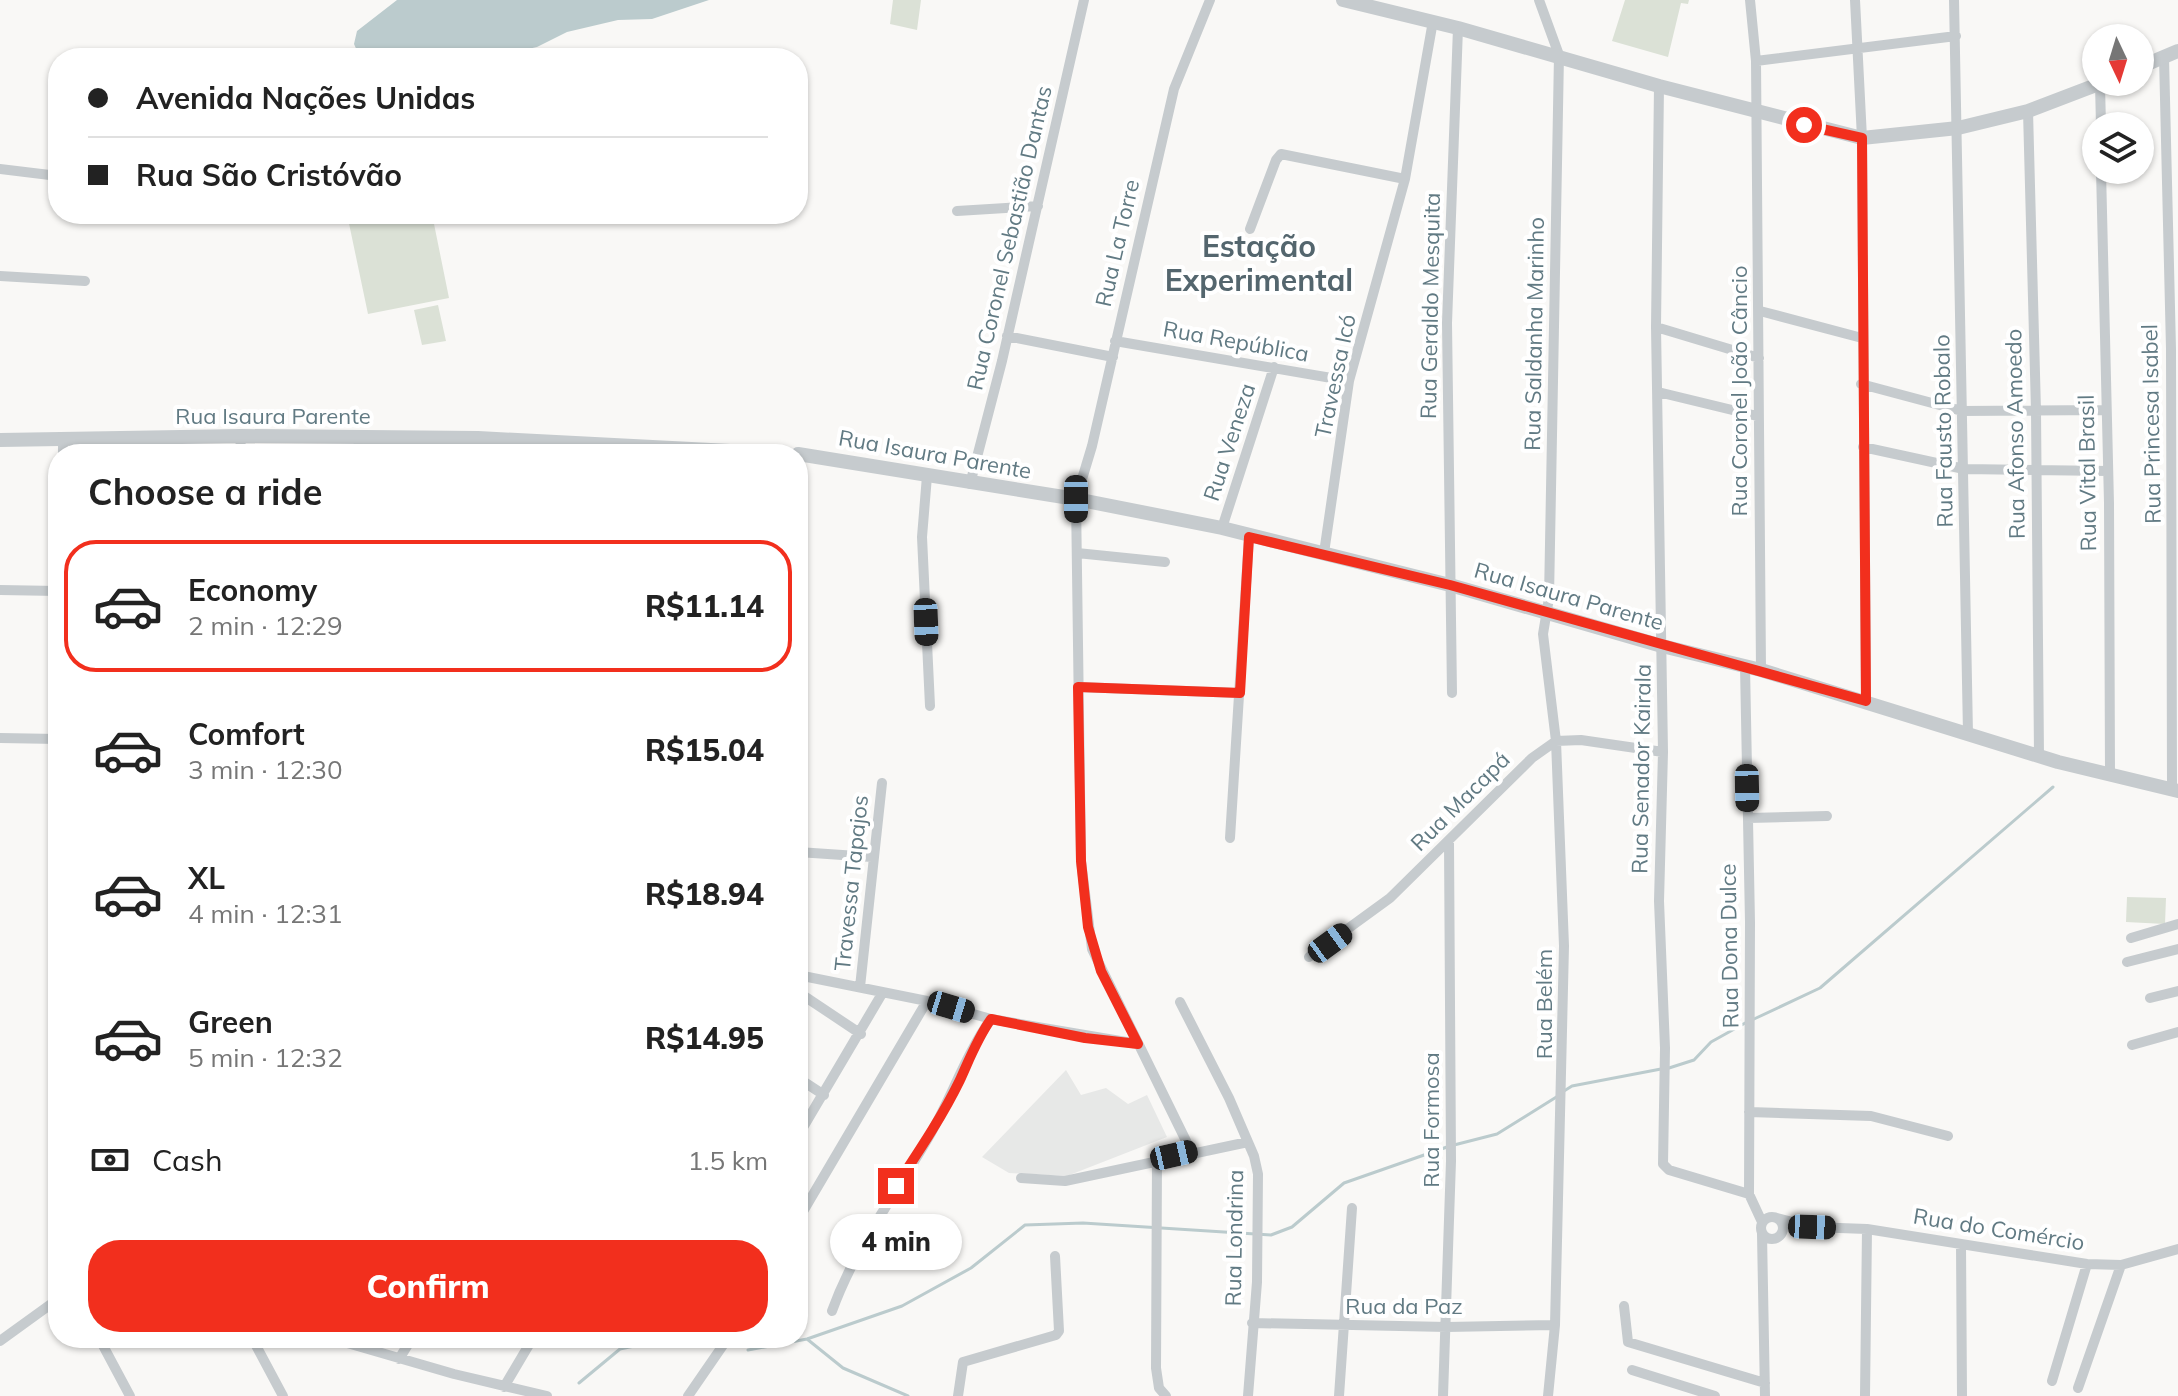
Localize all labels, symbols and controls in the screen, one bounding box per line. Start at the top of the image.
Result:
north arrow [2082,24,2154,96]
map controls [2082,24,2154,184]
text: Avenida Nações Unidas [136,79,475,117]
street label: Rua Coronel Sebastião Dantas [960,83,1058,393]
route start [1786,107,1822,143]
button: layers [2082,112,2154,184]
text: Rua São Cristóvão [136,156,402,194]
street label: Rua La Torre [1089,177,1145,309]
street label: Rua Geraldo Mesquita [1414,193,1446,419]
street label: Rua Saldanha Marinho [1518,217,1550,451]
district label: Estação Experimental [1165,227,1353,299]
street label: Rua Coronel João Câncio [1725,265,1753,517]
street label: Travessa Icó [1308,312,1362,440]
street label: Rua República [1161,314,1311,368]
street label: Rua Princesa Isabel [2135,324,2167,524]
street label: Rua Afonso Amoedo [1999,329,2031,539]
street label: Rua Fausto Robalo [1927,334,1959,528]
street label: Rua Veneza [1197,380,1261,504]
street label: Rua Vital Brasil [2072,394,2102,552]
street label: Rua Isaura Parente [175,402,371,430]
street label: Rua Isaura Parente [836,423,1034,485]
text: Choose a ride [88,469,322,514]
car [1064,475,1088,523]
street label: Rua Isaura Parente [1471,556,1667,636]
icon: car [92,570,164,642]
text: Economy [188,571,317,609]
text: R$11.14 [645,587,764,625]
car [913,598,939,646]
text: 2 min · 12:29 [188,609,343,642]
street label: Rua Senador Kairala [1625,664,1657,874]
icon: car [92,714,164,786]
text: Comfort [188,715,305,753]
text: R$15.04 [645,731,764,769]
street label: Rua Macapá [1404,745,1516,857]
text: 3 min · 12:30 [188,753,343,786]
car [1735,764,1759,812]
street label: Travessa Tapajos [828,794,874,972]
icon: car [92,858,164,930]
text: XL [188,859,225,897]
street label: Rua Dona Dulce [1714,863,1744,1029]
text: R$18.94 [645,875,764,913]
text: 4 min · 12:31 [188,897,343,930]
car [1304,919,1356,967]
street label: Rua Belém [1530,949,1558,1059]
car [925,989,977,1025]
icon: car [92,1002,164,1074]
text: Green [188,1003,273,1041]
text: R$14.95 [645,1019,764,1057]
text: 5 min · 12:32 [188,1041,343,1074]
street label: Rua Formosa [1417,1052,1445,1188]
icon: cash [88,1138,132,1182]
car [1148,1138,1200,1172]
text: Cash [152,1141,223,1179]
text: 1.5 km [688,1144,768,1177]
route end [878,1168,914,1204]
street label: Rua Londrina [1219,1169,1249,1307]
street label: Rua do Comércio [1911,1202,2087,1256]
callout: 4 min [830,1214,962,1270]
car [1788,1214,1836,1240]
text: 4 min [861,1225,931,1258]
button: Confirm [88,1240,768,1332]
street label: Rua da Paz [1345,1292,1463,1320]

